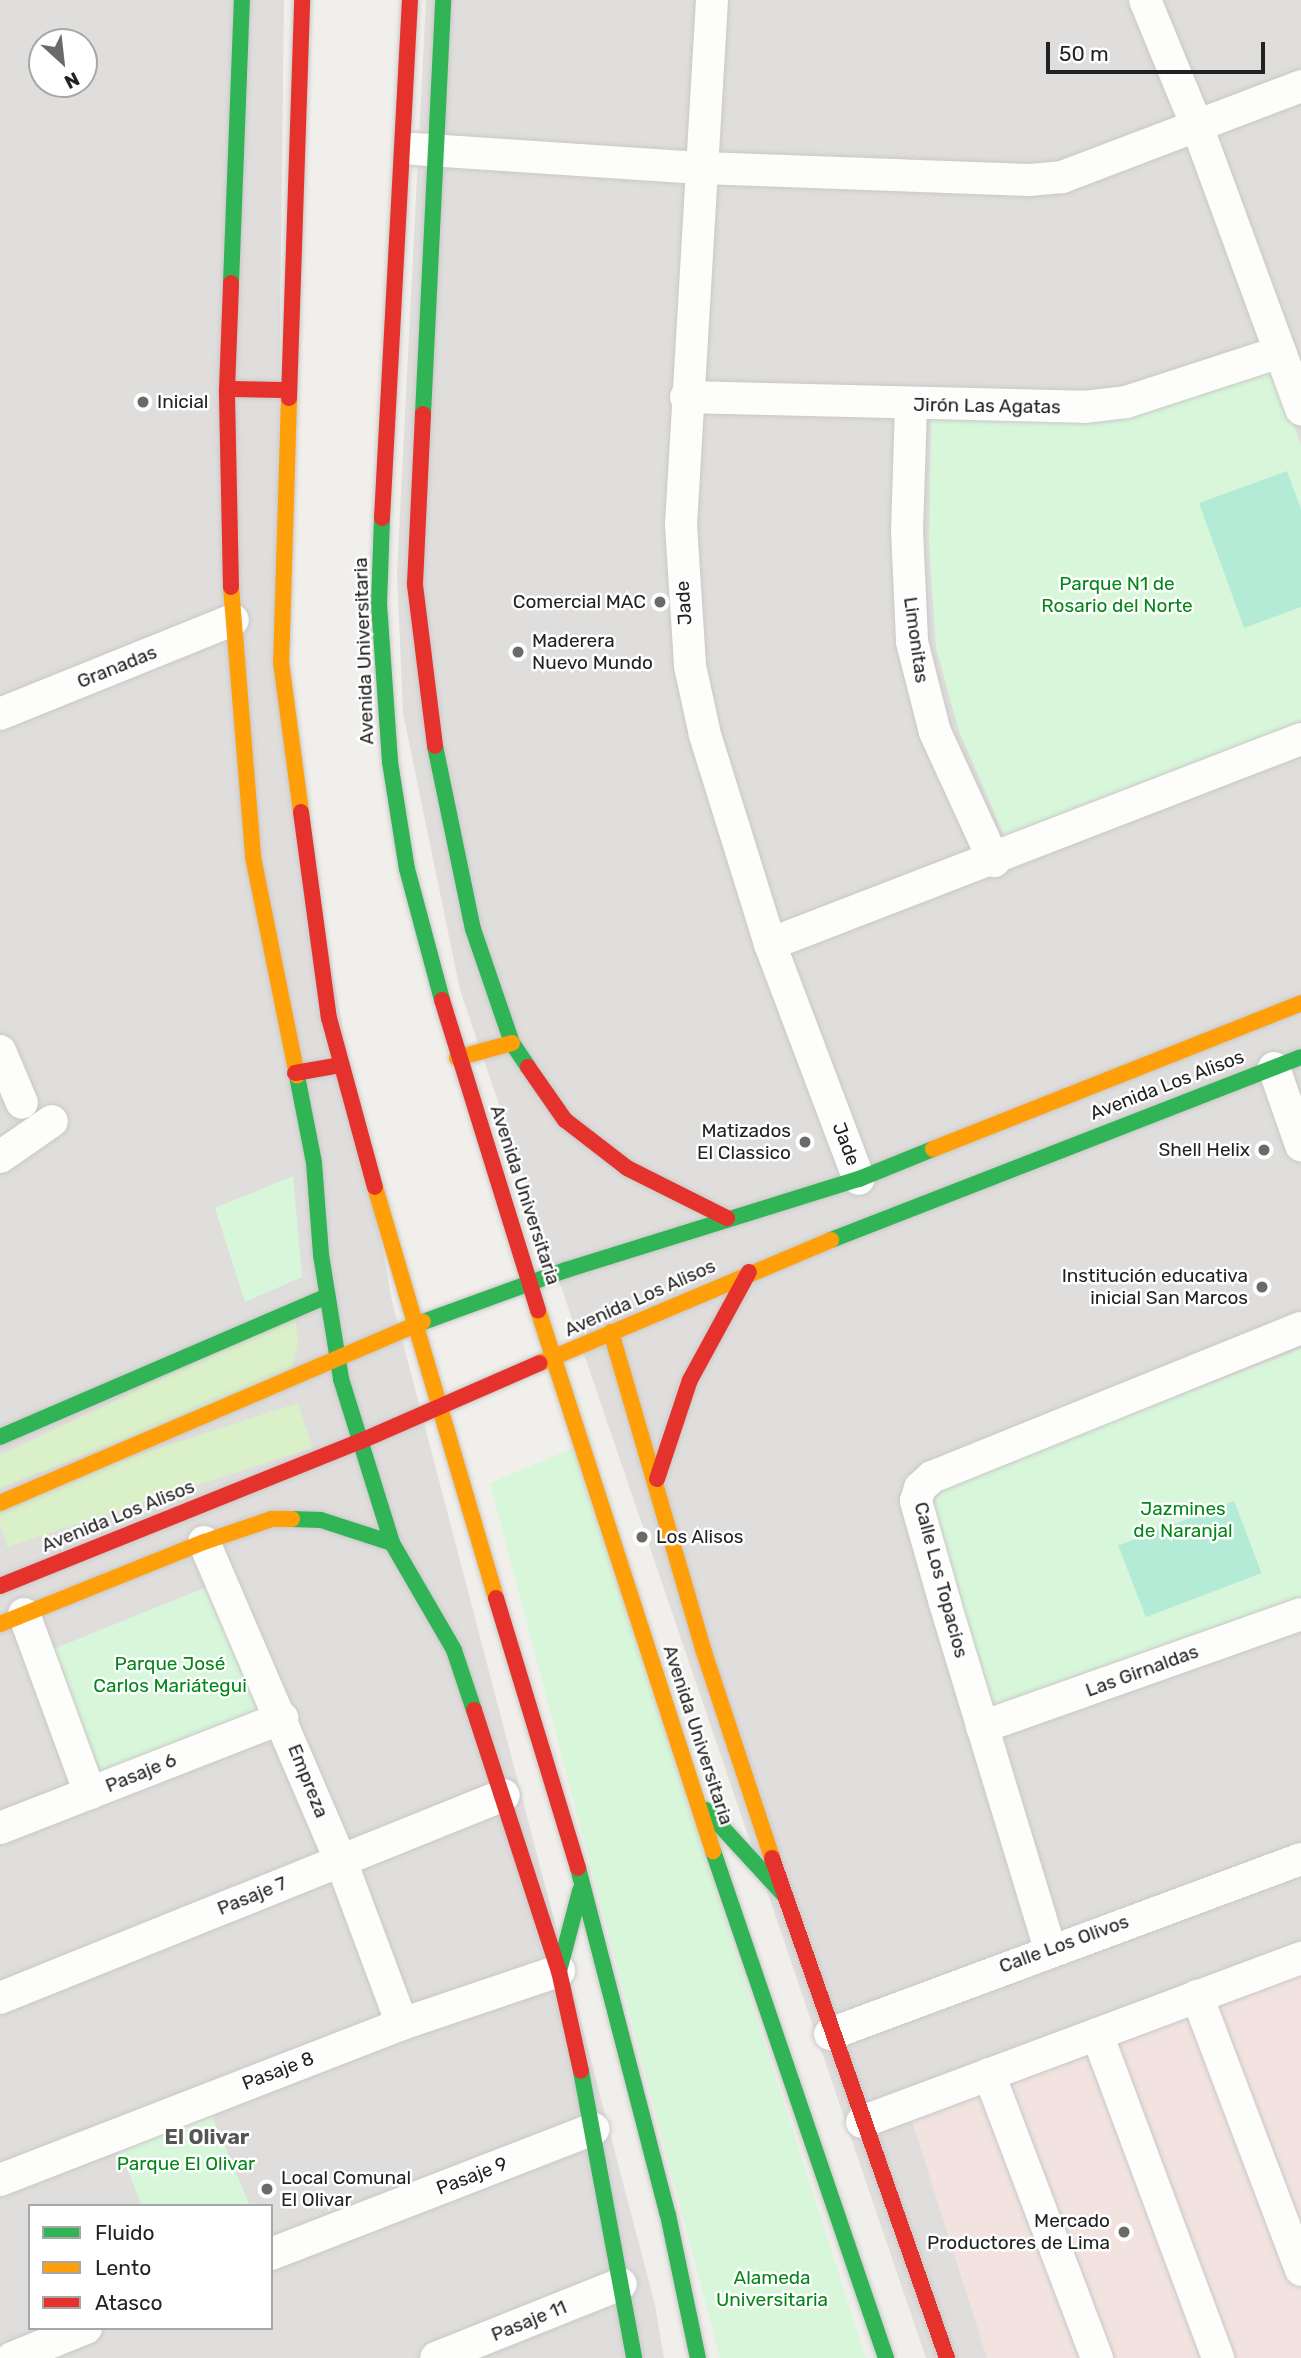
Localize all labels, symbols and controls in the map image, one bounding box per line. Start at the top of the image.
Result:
north arrow [28,28,98,98]
scale bar [1049,28,1268,72]
text: 50 m [1059,41,1109,66]
text: N [61,67,83,94]
place label: Inicial [157,391,208,413]
street label: Jirón Las Agatas [913,393,1061,419]
marker: Inicial [135,394,151,410]
street label: Avenida Universitaria [349,557,379,745]
park label: Parque N1 de Rosario del Norte [1041,573,1193,617]
street label: Jade [671,580,697,626]
place label: Comercial MAC [513,591,646,613]
marker: Comercial MAC [652,594,668,610]
street label: Limonitas [899,595,933,685]
place label: Maderera Nuevo Mundo [532,630,653,674]
street label: Granadas [74,641,160,693]
marker: Maderera Nuevo Mundo [510,644,526,660]
street label: Avenida Los Alisos [1087,1045,1247,1125]
street label: Avenida Universitaria [485,1102,565,1288]
street label: Jade [827,1119,865,1169]
place label: Matizados El Classico [697,1120,791,1164]
marker: Matizados El Classico [797,1134,813,1150]
place label: Shell Helix [1158,1139,1250,1161]
marker: Shell Helix [1256,1142,1272,1158]
street label: Avenida Los Alisos [561,1254,719,1342]
place label: Institución educativa inicial San Marcos [1062,1265,1248,1309]
marker: Institución educativa inicial San Marcos [1254,1279,1270,1295]
street label: Avenida Los Alisos [38,1475,198,1557]
park label: Jazmines de Naranjal [1133,1498,1233,1542]
street label: Calle Los Topacios [909,1499,973,1661]
place label: Los Alisos [656,1526,744,1548]
marker: Los Alisos [634,1529,650,1545]
street label: Las Girnaldas [1082,1640,1202,1702]
street label: Avenida Universitaria [658,1642,738,1828]
park label: Parque José Carlos Mariátegui [93,1653,247,1697]
street label: Empreza [283,1741,333,1821]
street label: Pasaje 6 [102,1748,180,1798]
street label: Pasaje 7 [214,1872,290,1920]
street label: Calle Los Olivos [996,1910,1132,1978]
street label: Pasaje 8 [239,2047,317,2095]
district label: El Olivar [165,2124,249,2150]
street label: Pasaje 9 [433,2152,511,2200]
park label: Parque El Olivar [117,2153,255,2175]
place label: Local Comunal El Olivar [281,2167,411,2211]
marker: Local Comunal El Olivar [259,2181,275,2197]
legend [28,2204,273,2330]
place label: Mercado Productores de Lima [927,2210,1110,2254]
text: Fluido [95,2220,155,2245]
marker: Mercado Productores de Lima [1116,2224,1132,2240]
text: Lento [95,2255,151,2280]
park label: Alameda Universitaria [716,2267,828,2311]
text: Atasco [95,2290,163,2315]
street label: Pasaje 11 [488,2296,570,2346]

